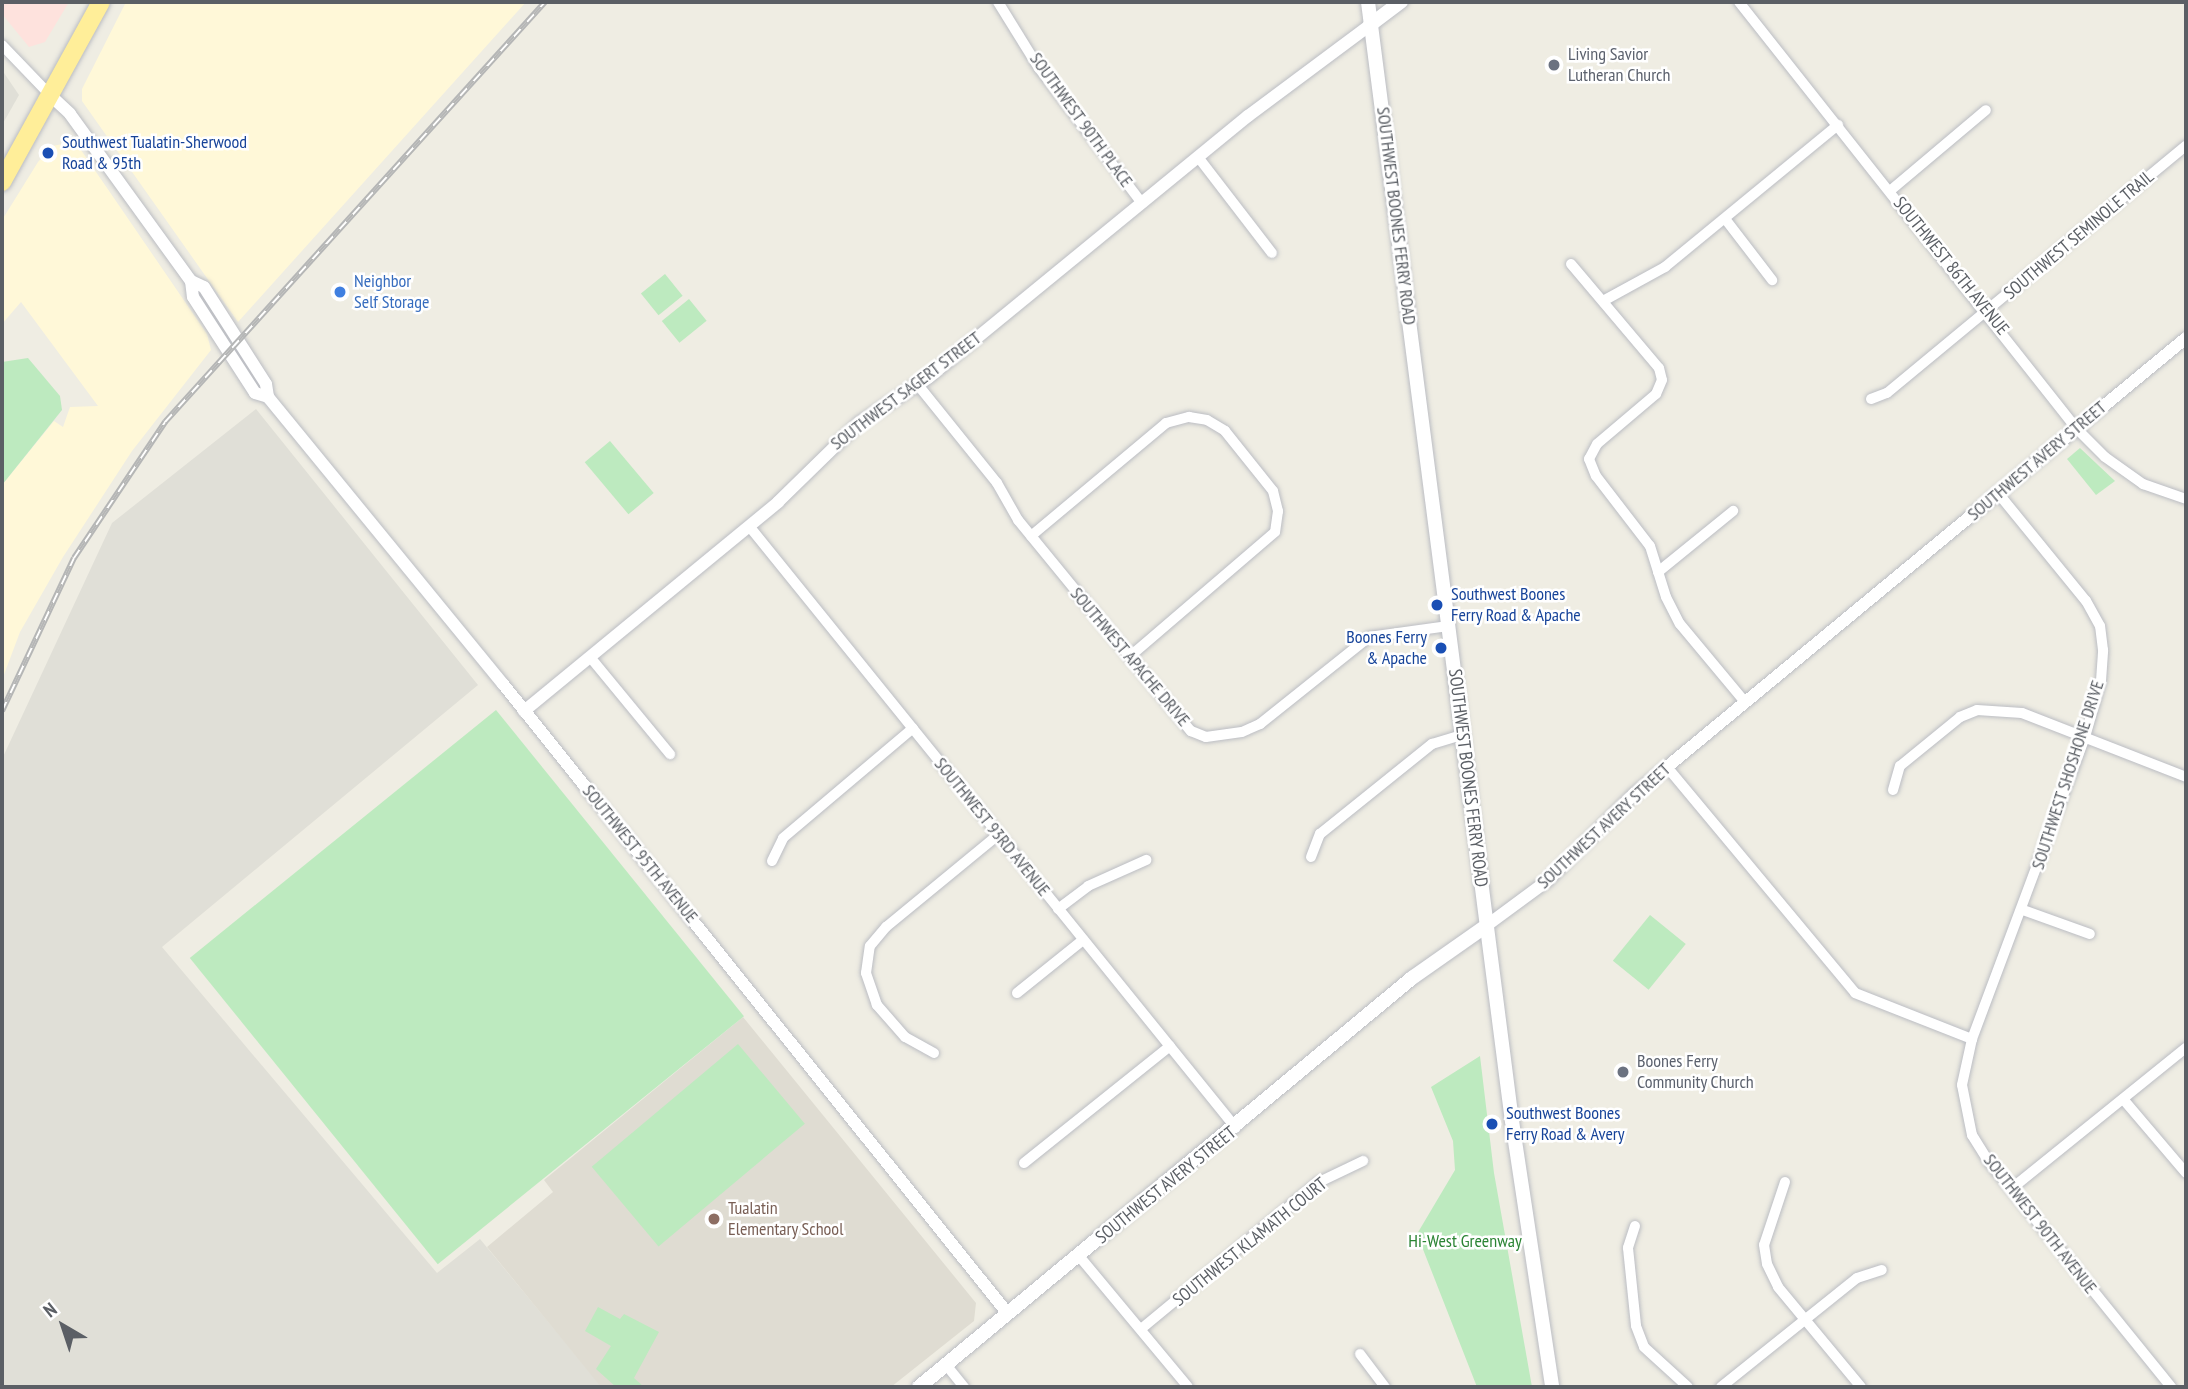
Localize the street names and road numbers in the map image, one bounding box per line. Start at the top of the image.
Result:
street label: SOUTHWEST 90TH PLACE [1025,48,1137,192]
street label: SOUTHWEST BOONES FERRY ROAD [1372,105,1420,327]
street label: SOUTHWEST SEMINOLE TRAIL [1999,166,2159,304]
street label: SOUTHWEST 86TH AVENUE [1888,192,2014,340]
street label: SOUTHWEST SAGERT STREET [826,327,986,455]
street label: SOUTHWEST AVERY STREET [1963,396,2111,526]
street label: SOUTHWEST APACHE DRIVE [1065,583,1195,731]
street label: SOUTHWEST BOONES FERRY ROAD [1444,667,1492,889]
street label: SOUTHWEST SHOSHONE DRIVE [2027,677,2109,873]
street label: SOUTHWEST 93RD AVENUE [929,753,1055,901]
street label: SOUTHWEST AVERY STREET [1532,758,1676,894]
street label: SOUTHWEST 95TH AVENUE [577,780,703,928]
street label: SOUTHWEST AVERY STREET [1091,1121,1241,1249]
street label: SOUTHWEST 90TH AVENUE [1978,1149,2102,1299]
street label: SOUTHWEST KLAMATH COURT [1168,1173,1332,1311]

